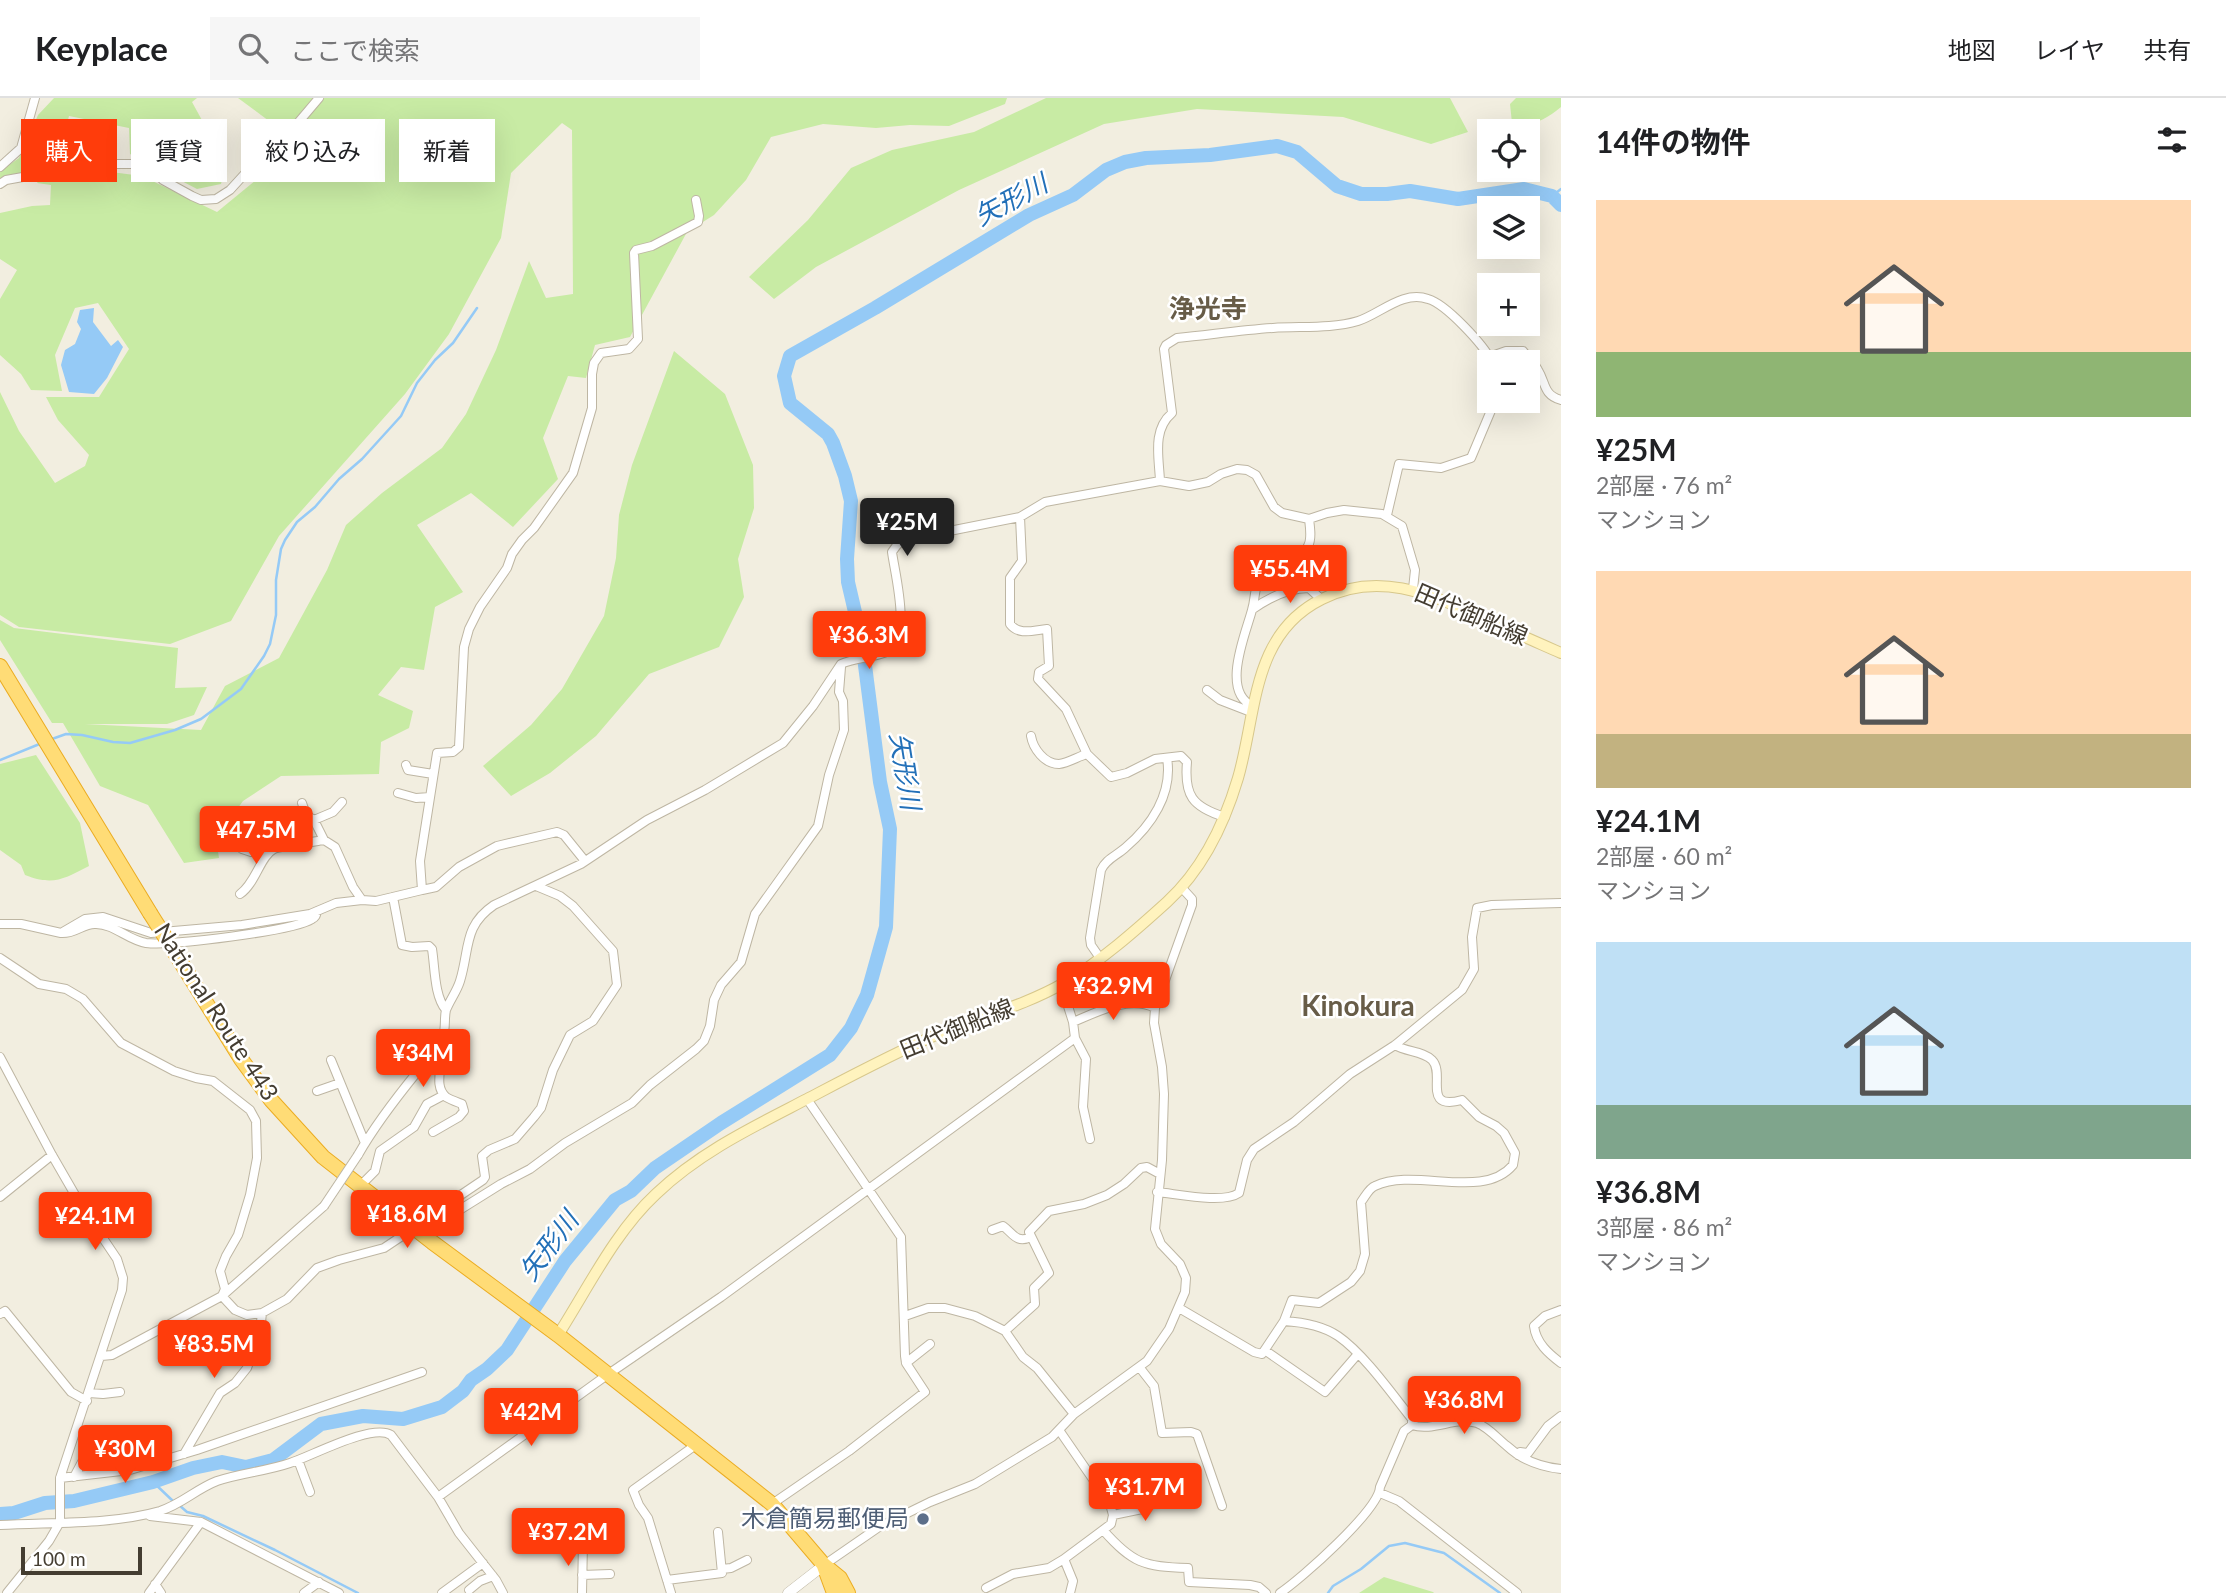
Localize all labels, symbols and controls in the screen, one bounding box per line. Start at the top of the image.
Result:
search box [210,17,700,80]
text: Keyplace [35,28,168,68]
icon: search [234,29,272,67]
text: ここで検索 [290,34,420,66]
text: 地図 [1948,35,1996,64]
text: レイヤ [2034,35,2105,64]
text: 共有 [2143,35,2191,64]
chip: 購入 [21,119,117,182]
chip: 賃貸 [131,119,227,182]
chip: 絞り込み [241,119,385,182]
chip: 新着 [399,119,495,182]
map controls [1477,119,1540,413]
button: locate [1477,119,1540,182]
icon: filters [2153,121,2191,159]
text: 14件の物件 [1596,123,1751,159]
water label: 矢形川 [969,165,1055,232]
button: layers [1477,196,1540,259]
icon: home [1831,246,1957,372]
button: + [1477,273,1540,336]
district label: 浄光寺 [1169,292,1247,324]
button: − [1477,350,1540,413]
text: ¥25M [1596,431,1677,467]
text: 2部屋 · 76 m² [1596,471,1732,499]
pin: ¥25M [866,498,948,558]
text: マンション [1596,505,1711,533]
text: ¥25M [876,507,938,535]
pin: ¥55.4M [1233,546,1347,605]
text: ¥55.4M [1250,554,1330,582]
street label: 田代御船線 [1411,577,1532,650]
pin: ¥36.3M [812,612,926,671]
icon: home [1831,617,1957,743]
text: ¥36.3M [829,620,909,648]
water label: 矢形川 [884,730,928,815]
text: ¥24.1M [1596,802,1701,838]
pin: ¥47.5M [199,806,313,866]
text: ¥47.5M [216,815,296,843]
text: 2部屋 · 60 m² [1596,842,1732,870]
text: マンション [1596,876,1711,904]
street label: National Route 443 [149,917,285,1105]
pin: ¥32.9M [1056,962,1170,1022]
text: ¥32.9M [1073,971,1153,999]
district label: Kinokura [1301,988,1415,1022]
icon: home [1831,988,1957,1114]
street label: 田代御船線 [895,992,1018,1064]
pin: ¥34M [382,1030,464,1089]
text: ¥34M [392,1038,454,1066]
text: ¥36.8M [1596,1173,1701,1209]
pin: ¥18.6M [350,1190,464,1250]
pin: ¥24.1M [38,1192,152,1252]
text: ¥18.6M [367,1199,447,1227]
text: ¥24.1M [55,1201,135,1229]
water label: 矢形川 [512,1202,586,1286]
text: 3部屋 · 86 m² [1596,1213,1732,1241]
text: マンション [1596,1247,1711,1275]
pin: ¥83.5M [157,1320,271,1380]
text: ¥83.5M [174,1329,254,1357]
pin: ¥36.8M [1407,1376,1521,1436]
text: ¥36.8M [1424,1385,1504,1413]
pin: ¥42M [490,1388,572,1448]
text: ¥42M [500,1397,562,1425]
pin: ¥30M [84,1426,166,1485]
text: ¥30M [94,1434,156,1462]
pin: ¥31.7M [1088,1464,1202,1523]
text: ¥31.7M [1105,1472,1185,1500]
place label: 木倉簡易郵便局 [741,1503,909,1532]
pin: ¥37.2M [511,1508,625,1568]
marker: 木倉簡易郵便局 [915,1511,931,1527]
text: ¥37.2M [528,1517,608,1545]
scale bar [21,1544,142,1576]
text: 100 m [32,1547,86,1570]

